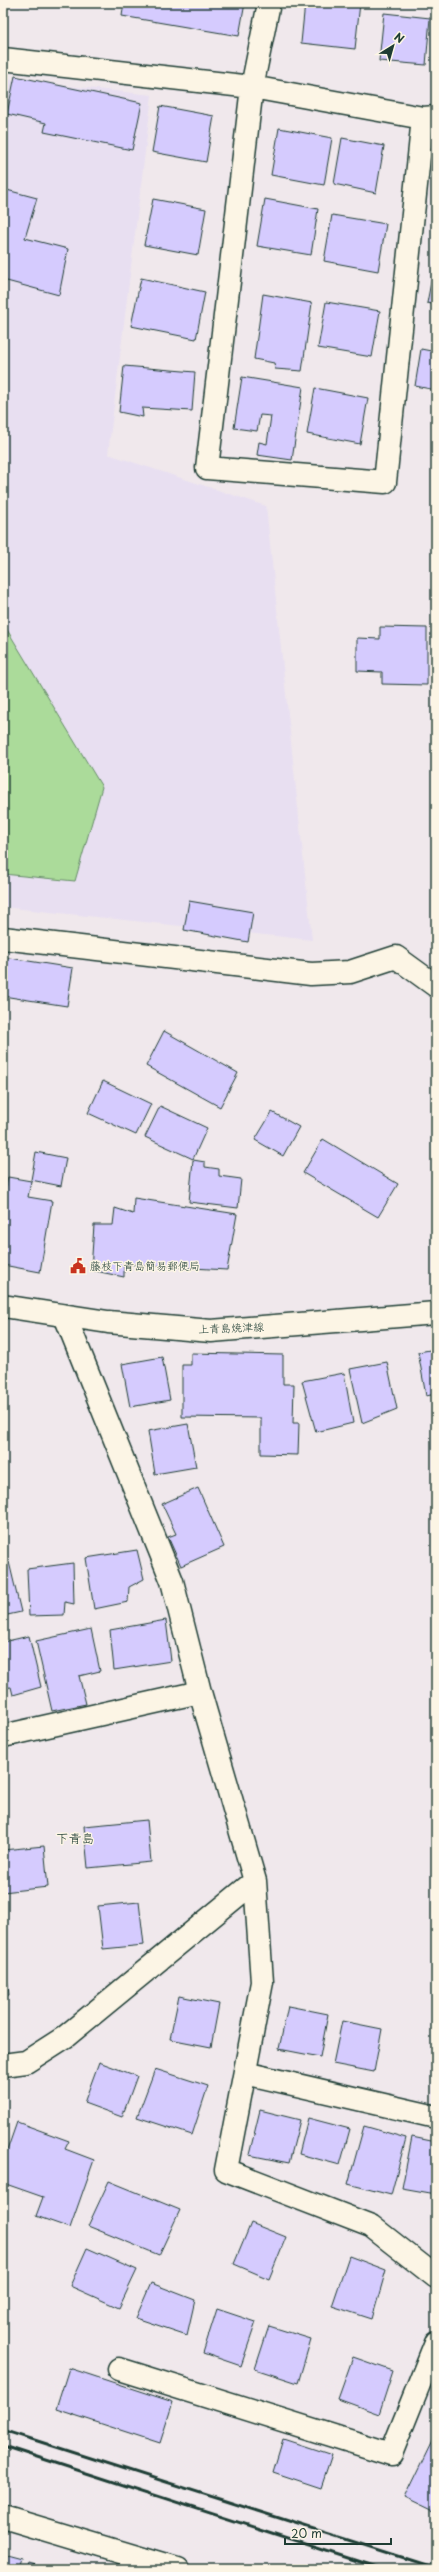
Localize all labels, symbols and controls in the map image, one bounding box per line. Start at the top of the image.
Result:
north arrow [373,26,413,66]
text: N [391,28,408,47]
public building icon: 藤枝下青島簡易郵便局 [69,1257,87,1275]
place label: 藤枝下青島簡易郵便局 [90,1257,200,1274]
street label: 上青島焼津線 [198,1318,264,1337]
district label: 下青島 [55,1828,95,1847]
scale bar [285,2520,391,2546]
text: 20 m [291,2524,322,2542]

